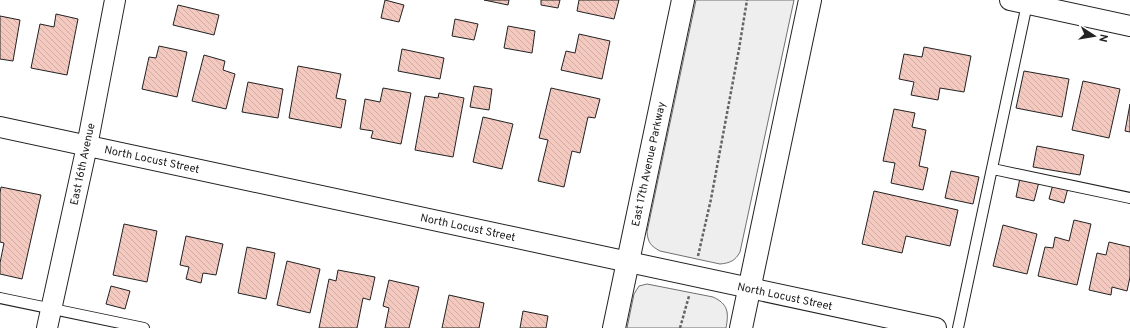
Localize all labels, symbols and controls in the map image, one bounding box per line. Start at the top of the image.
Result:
north arrow [1074,16,1114,56]
text: N [1095,33,1110,43]
street label: East 17th Avenue Parkway [629,100,669,228]
street label: East 16th Avenue [67,122,99,207]
street label: North Locust Street [103,143,201,177]
street label: North Locust Street [419,211,517,245]
street label: North Locust Street [736,280,834,314]

